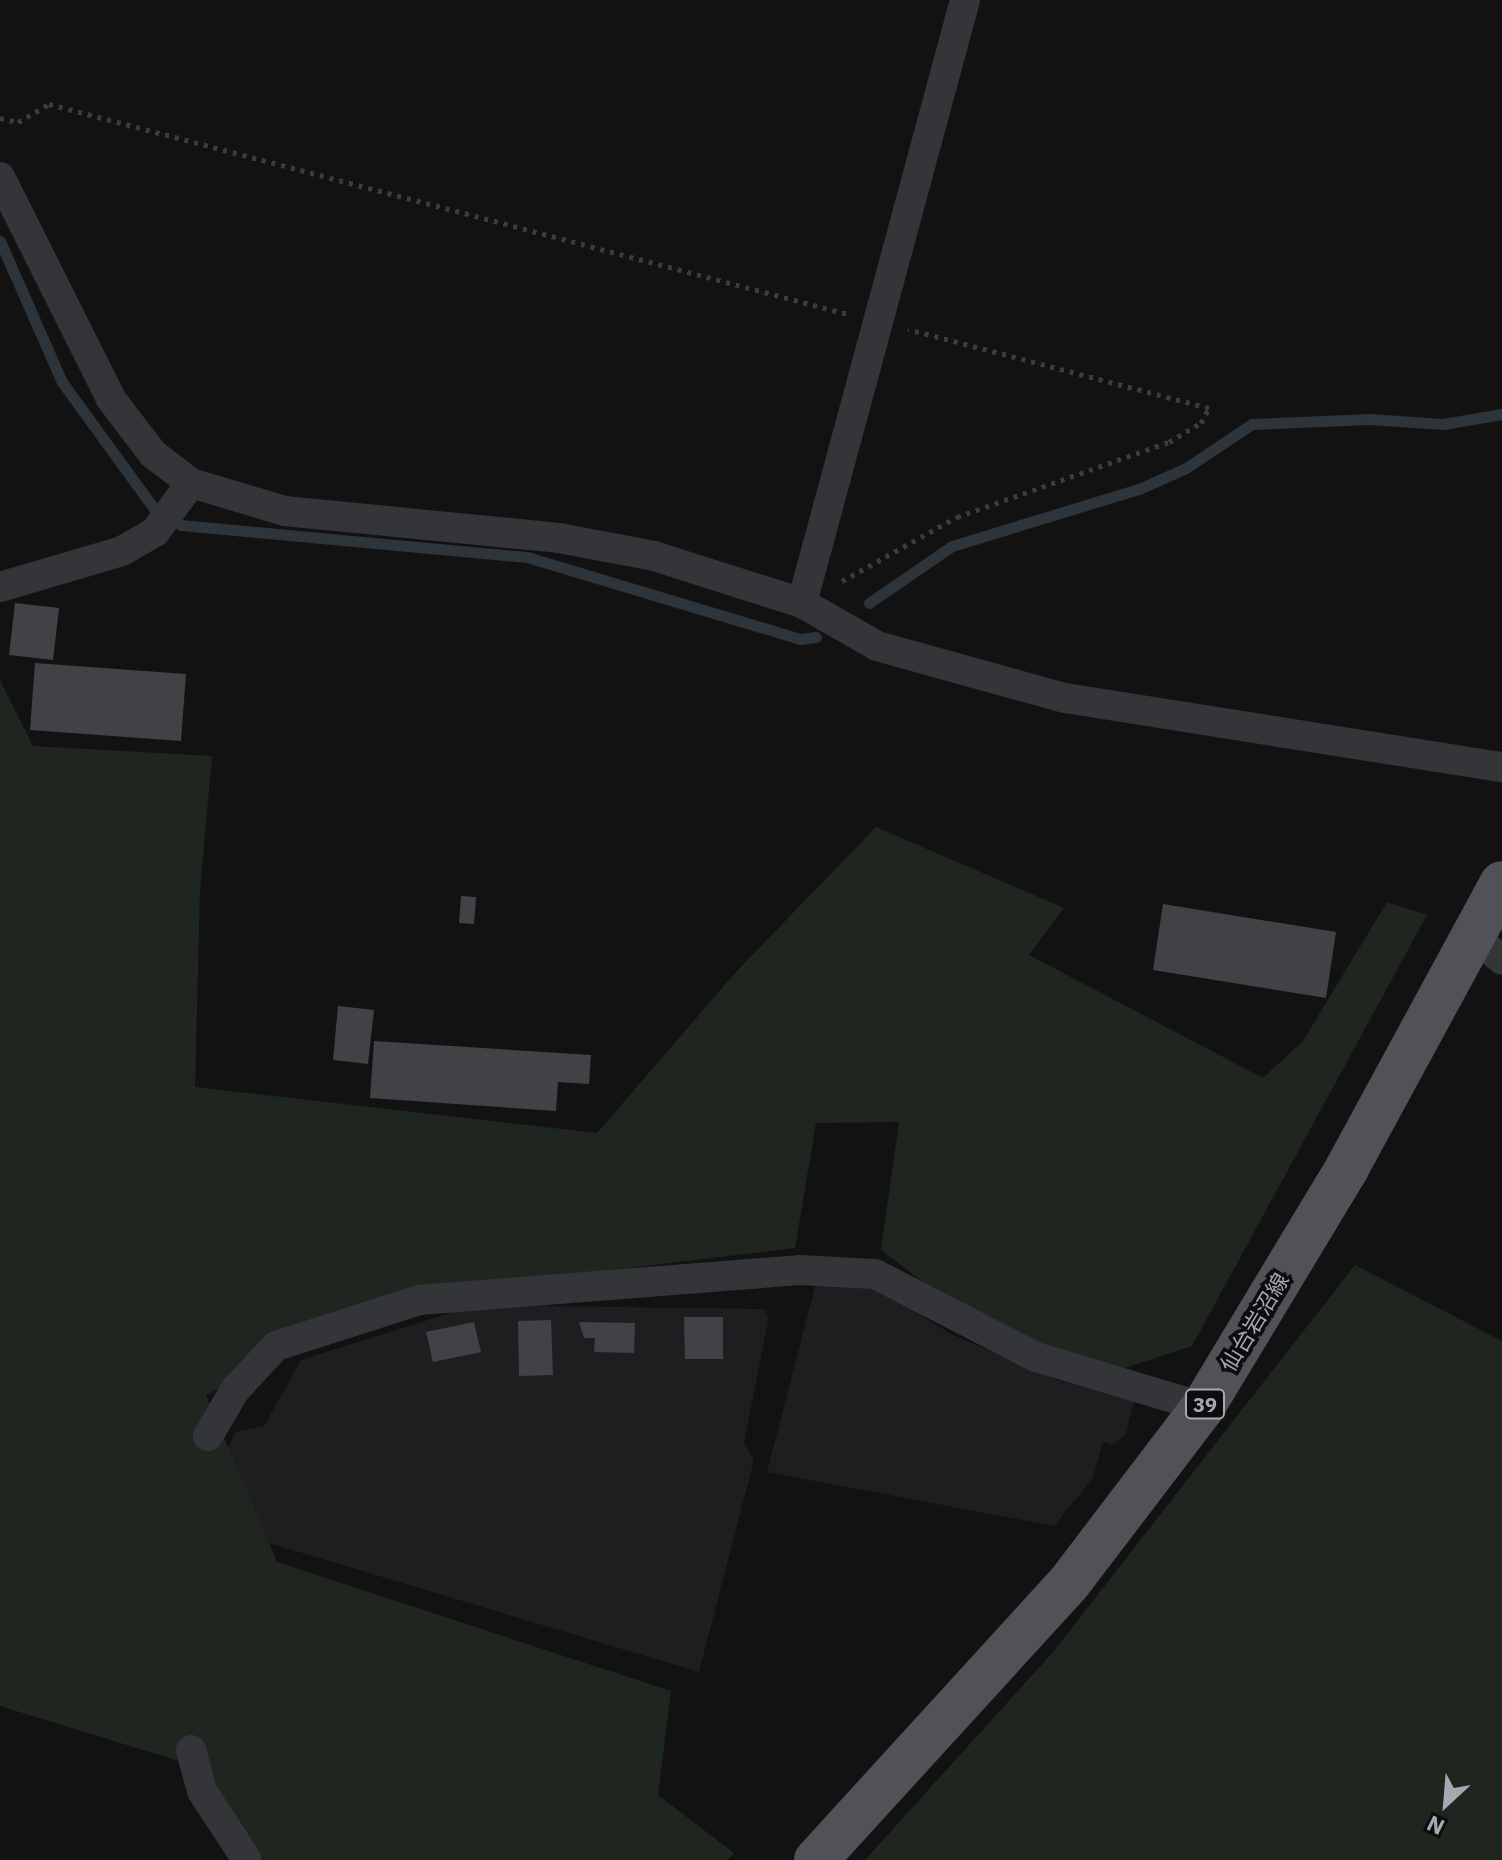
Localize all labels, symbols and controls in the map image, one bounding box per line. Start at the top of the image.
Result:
street label: 仙台岩沼線 [1214,1268,1294,1376]
road number: 39 [1185,1388,1225,1420]
north arrow [1406,1764,1486,1844]
text: N [1422,1809,1449,1843]

